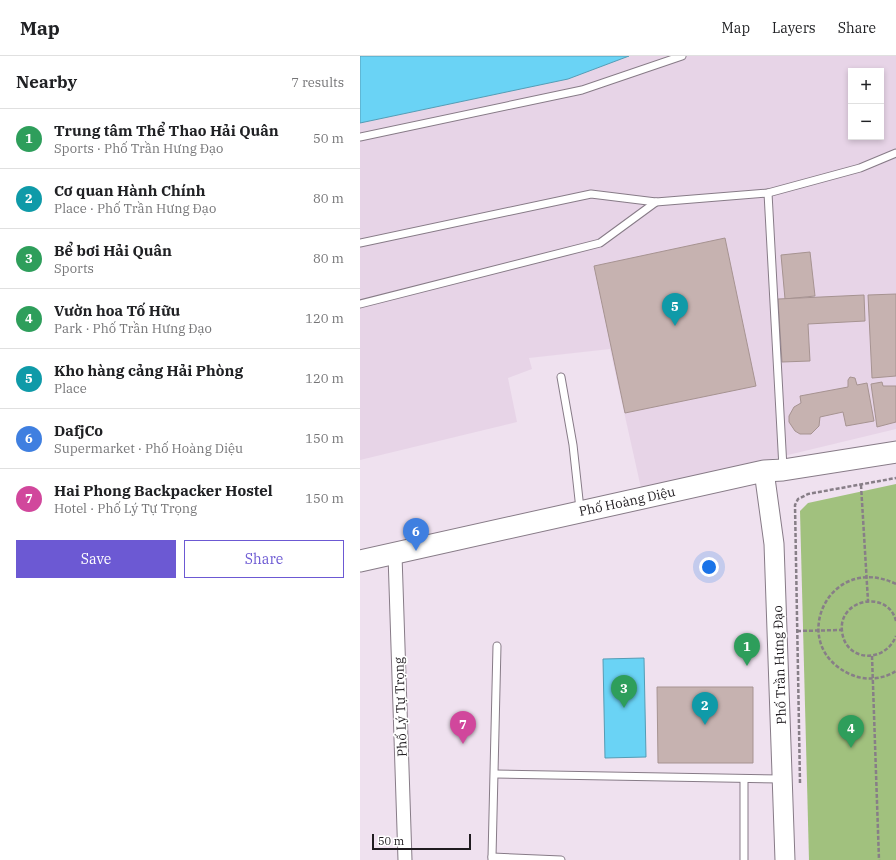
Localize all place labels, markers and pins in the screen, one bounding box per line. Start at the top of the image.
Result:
pin: 5 [662,293,688,326]
pin: 6 [403,518,429,551]
pin: 1 [734,633,760,666]
pin: 3 [611,675,637,708]
pin: 2 [692,692,718,725]
pin: 7 [450,711,476,744]
pin: 4 [838,715,864,748]

